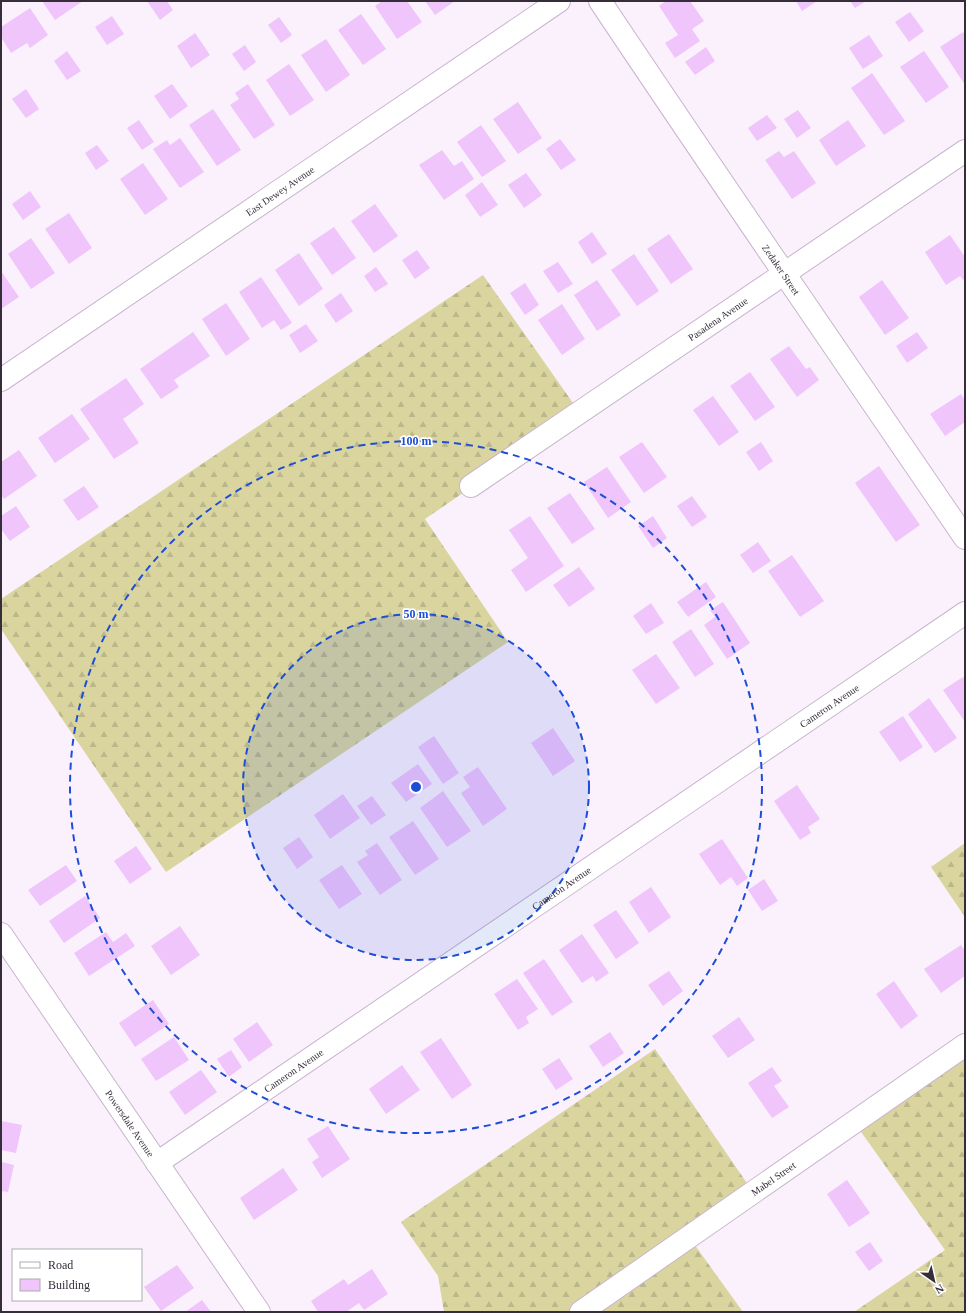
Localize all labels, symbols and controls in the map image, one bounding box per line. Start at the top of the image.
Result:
street label: East Dewey Avenue [243,163,317,218]
street label: Zedaker Street [760,242,803,297]
street label: Pasadena Avenue [686,294,750,343]
text: 100 m [401,434,432,448]
text: 50 m [404,607,429,621]
street label: Cameron Avenue [797,681,861,729]
centre of rings [409,780,423,794]
street label: Cameron Avenue [530,864,593,912]
street label: Cameron Avenue [262,1046,325,1094]
street label: Powersdale Avenue [103,1088,157,1159]
street label: Mabel Street [749,1159,798,1198]
legend [12,1249,142,1301]
text: Road [48,1258,73,1272]
north arrow [914,1261,954,1301]
text: Building [48,1278,90,1292]
text: N [933,1282,946,1297]

